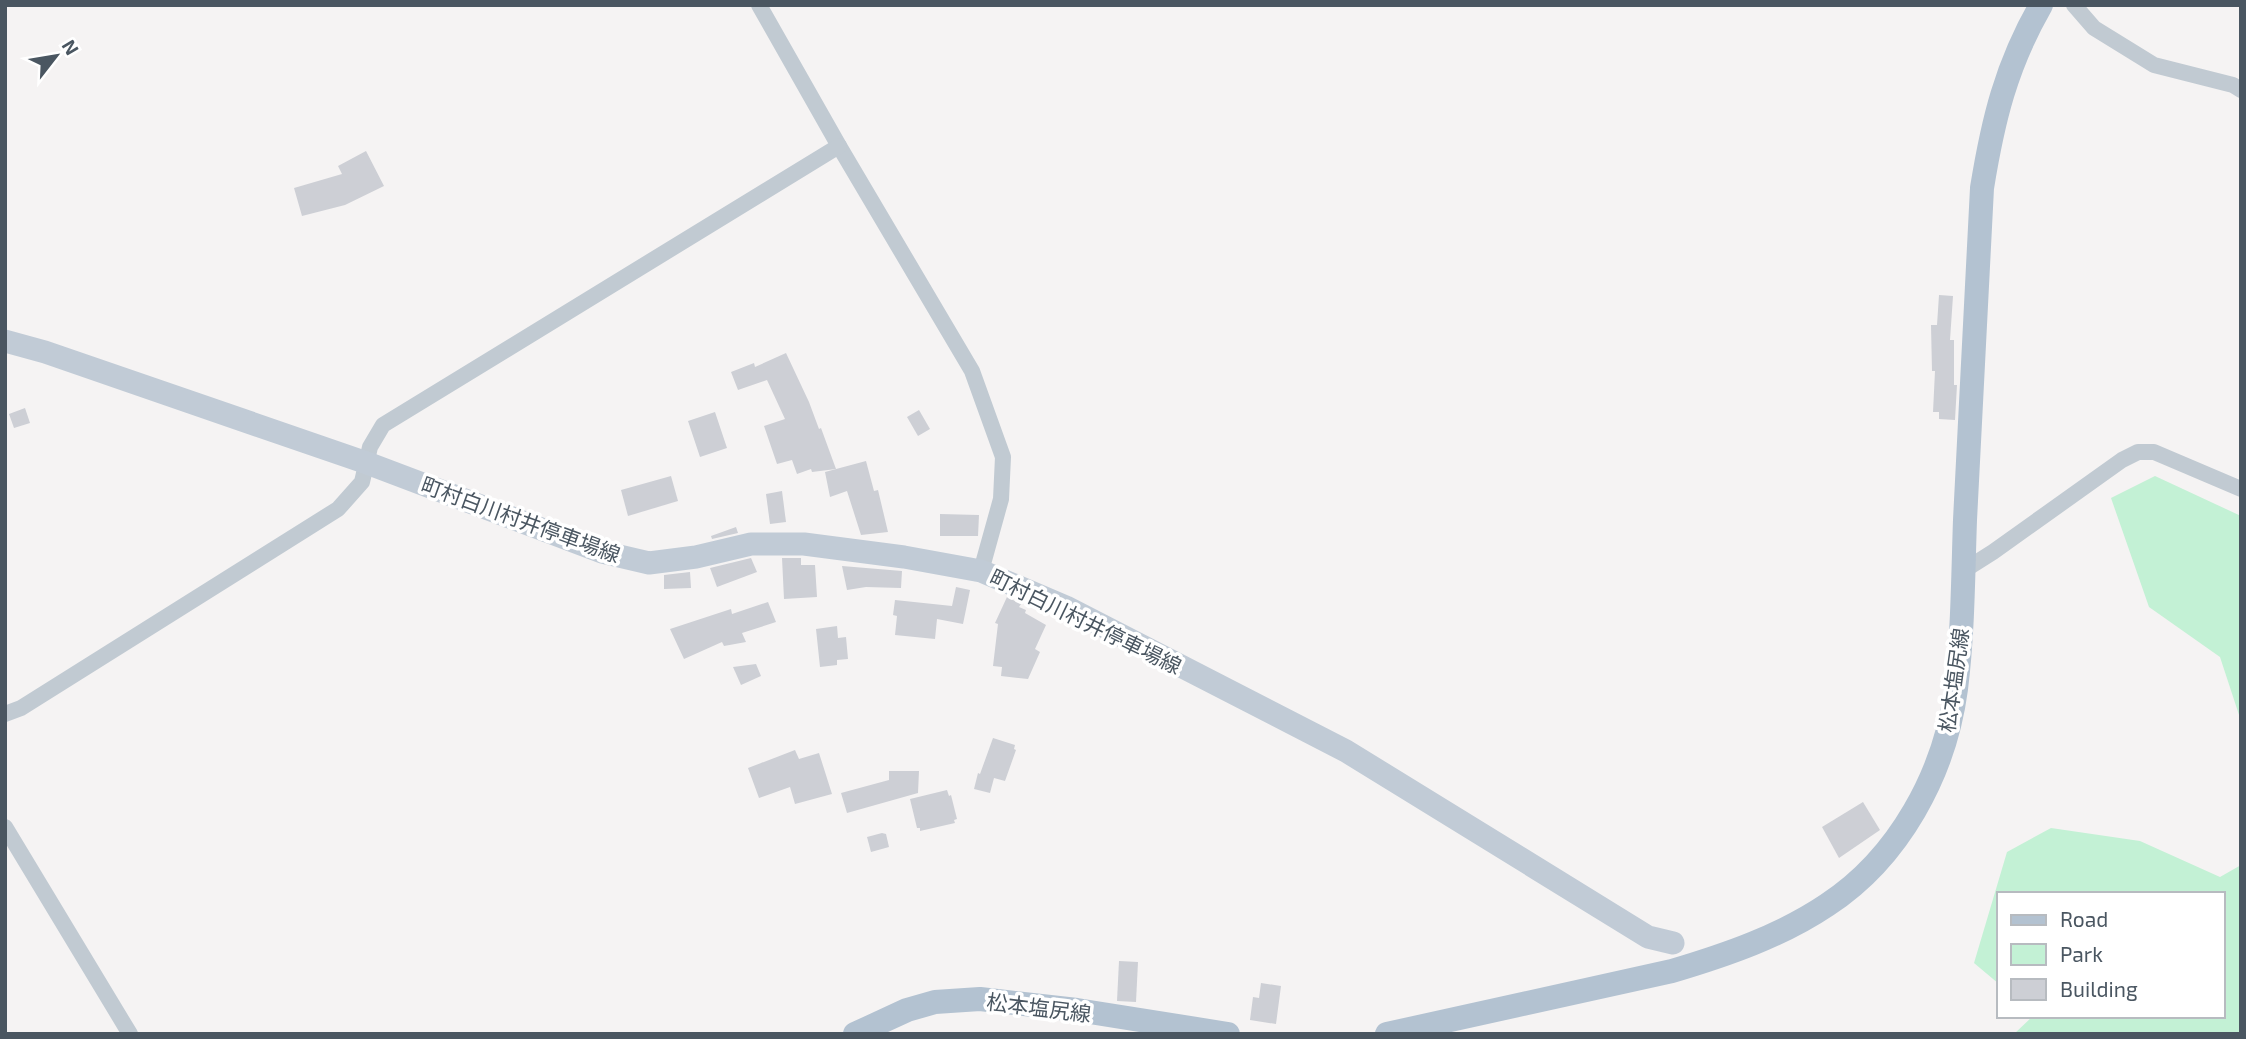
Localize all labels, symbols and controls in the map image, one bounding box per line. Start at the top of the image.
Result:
north arrow [21,21,91,91]
text: N [58,35,84,59]
street label: 町村白川村井停車場線 [418,471,624,567]
street label: 町村白川村井停車場線 [986,564,1186,678]
street label: 松本塩尻線 [1933,626,1973,734]
legend [1997,892,2225,1018]
text: Road [2060,906,2108,931]
text: Park [2060,941,2103,966]
text: Building [2060,976,2138,1001]
street label: 松本塩尻線 [985,988,1093,1026]

